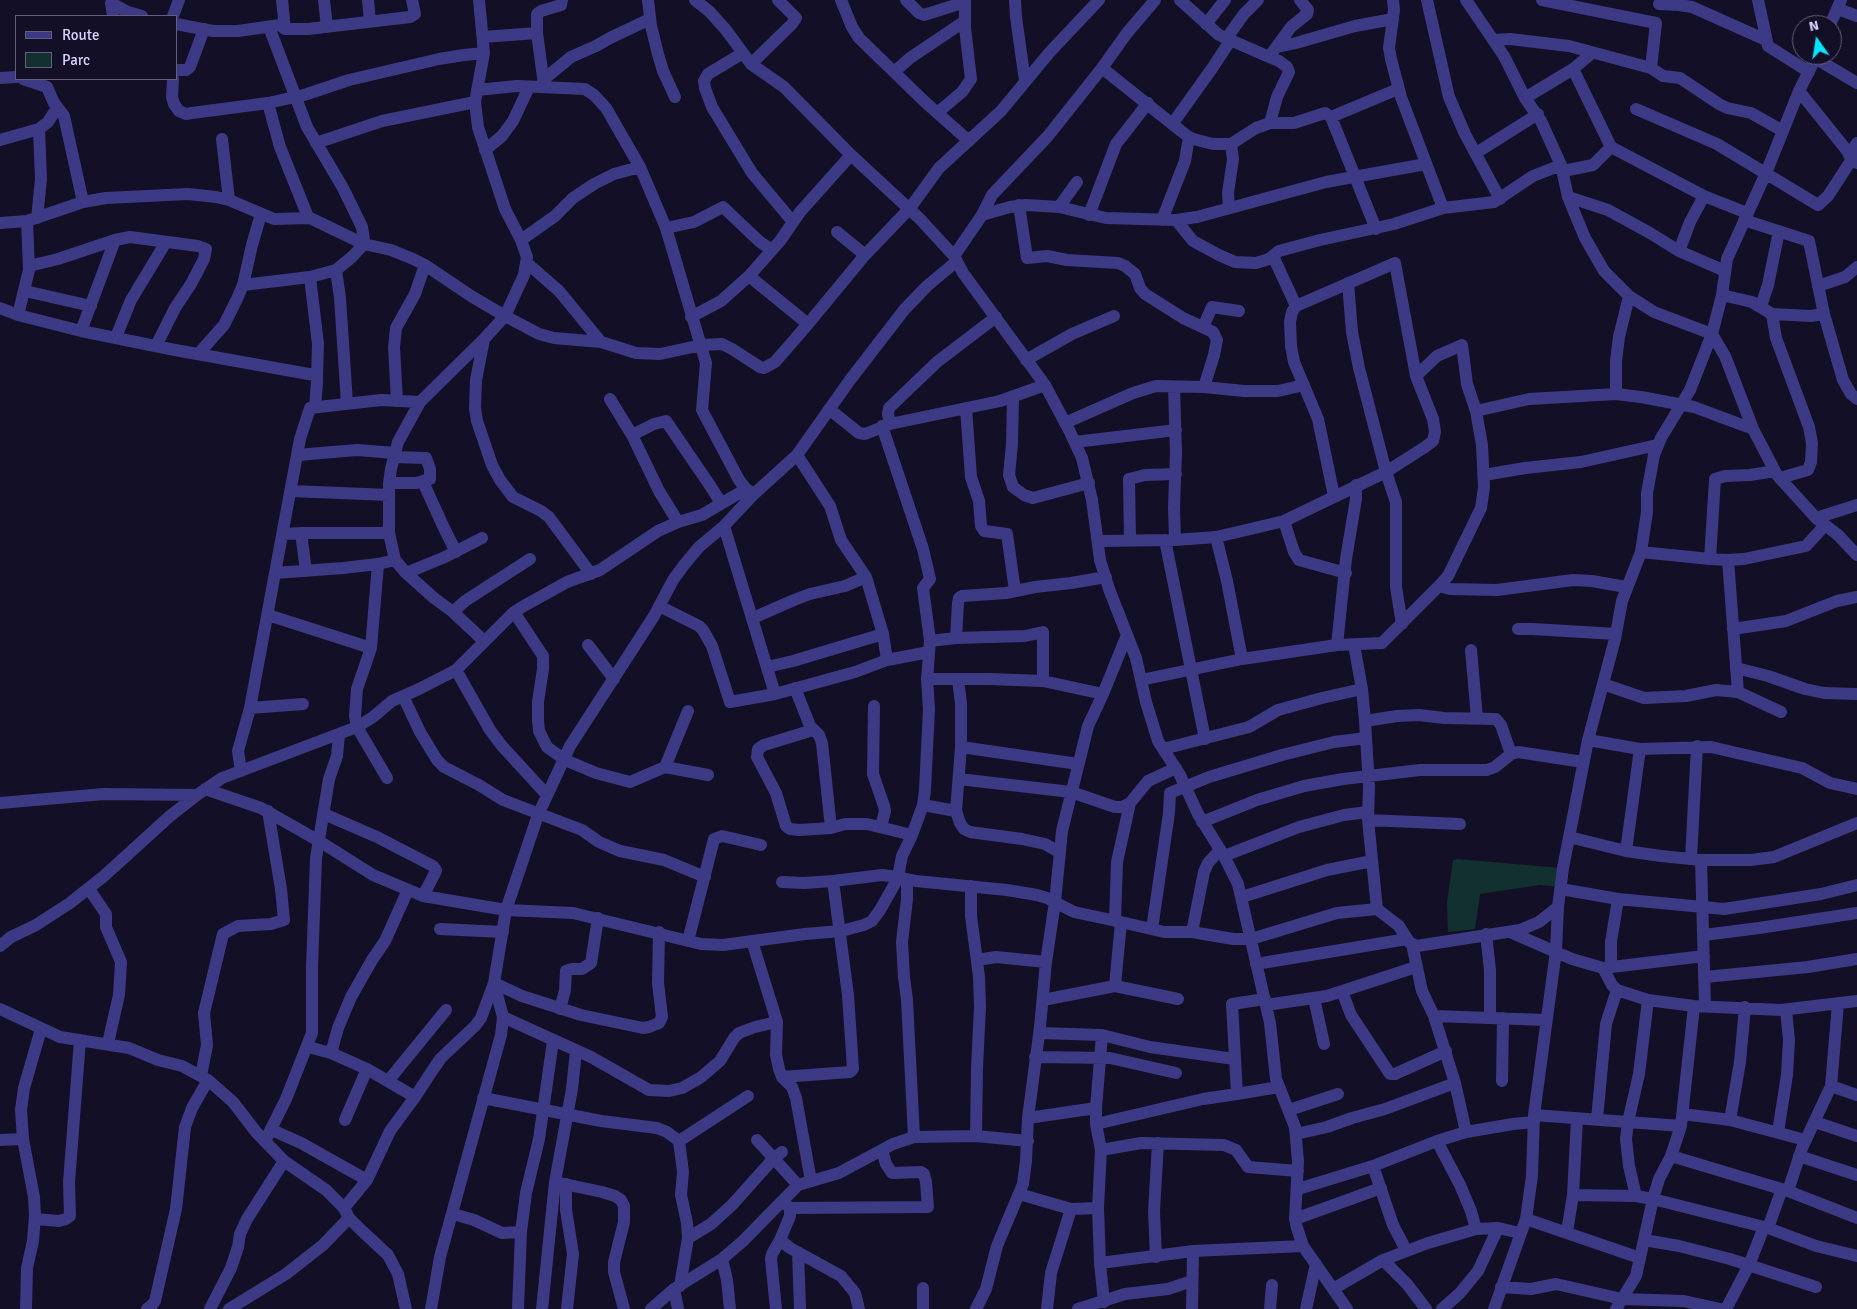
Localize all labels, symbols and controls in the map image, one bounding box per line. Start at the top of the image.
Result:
legend [15,15,178,80]
north arrow [1792,15,1842,65]
text: N [1807,16,1820,35]
text: Route [62,26,99,44]
text: Parc [62,51,90,69]

